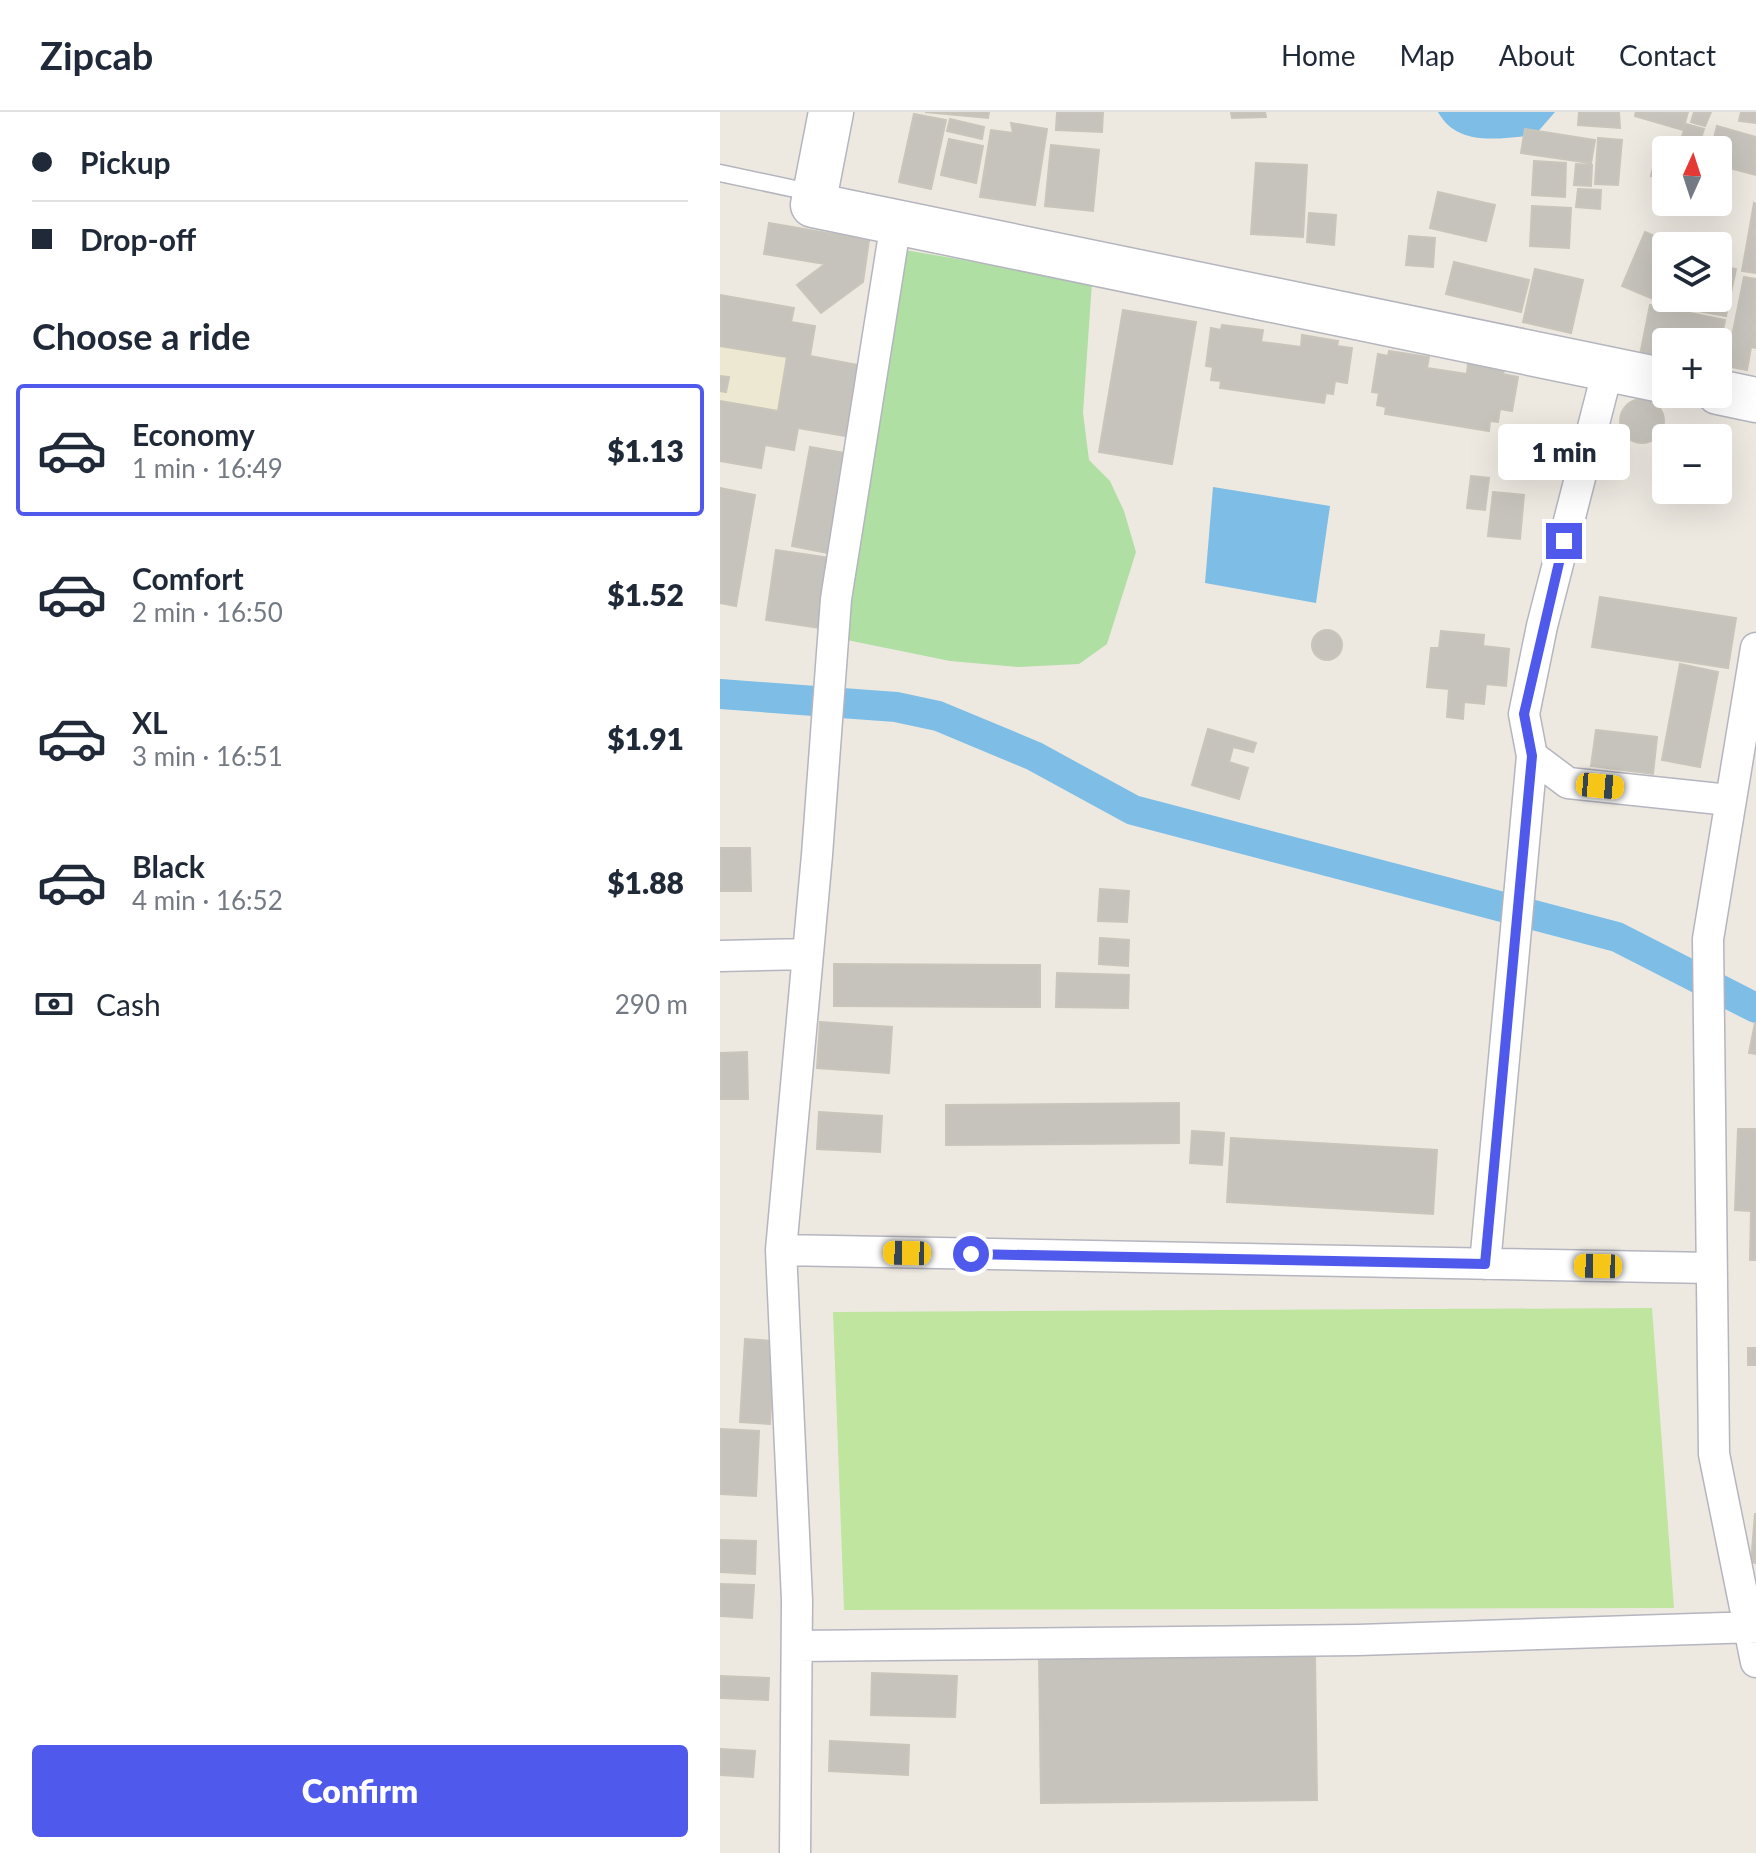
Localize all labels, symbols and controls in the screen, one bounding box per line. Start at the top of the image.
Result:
text: Zipcab [40,32,153,78]
text: Home [1281,38,1356,72]
text: Map [1400,38,1455,72]
text: About [1499,38,1575,72]
text: Contact [1619,38,1716,72]
north arrow [1652,136,1732,216]
map controls [1652,136,1732,504]
text: Pickup [80,144,171,180]
text: Drop-off [80,221,196,257]
button: layers [1652,232,1732,312]
text: Choose a ride [32,314,251,358]
button: + [1652,328,1732,408]
icon: car [36,414,108,486]
text: Economy [132,416,255,452]
button: − [1652,424,1732,504]
callout: 1 min [1498,425,1630,481]
text: $1.13 [607,432,684,468]
text: 1 min [1532,436,1596,468]
text: 1 min · 16:49 [132,452,283,484]
route end [1546,523,1582,559]
icon: car [36,558,108,630]
text: Comfort [132,560,244,596]
text: $1.52 [607,576,684,612]
text: 2 min · 16:50 [132,596,283,628]
icon: car [36,702,108,774]
text: XL [132,704,168,740]
text: $1.91 [607,720,684,756]
text: 3 min · 16:51 [132,740,283,772]
car [1575,772,1625,800]
icon: car [36,846,108,918]
text: Black [132,848,205,884]
text: $1.88 [607,864,684,900]
text: 4 min · 16:52 [132,884,283,916]
icon: cash [32,982,76,1026]
text: Cash [96,986,161,1022]
text: 290 m [615,988,688,1020]
route start [953,1236,989,1272]
car [883,1241,931,1265]
car [1574,1254,1622,1278]
button: Confirm [32,1745,688,1837]

